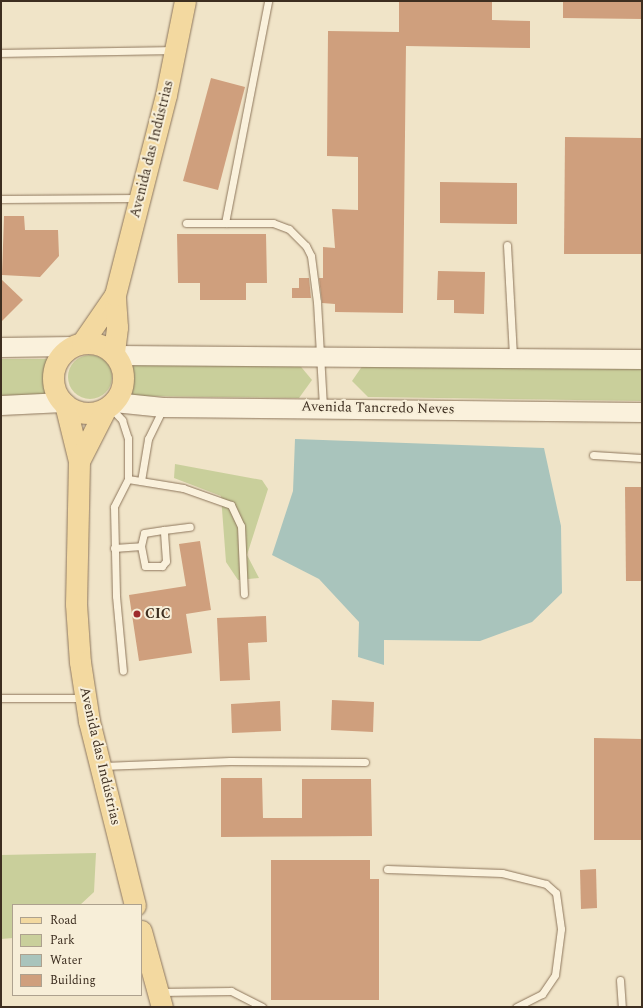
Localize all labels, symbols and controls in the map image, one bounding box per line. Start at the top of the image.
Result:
street label: Avenida das Indústrias [127,78,177,220]
street label: Avenida Tancredo Neves [301,398,455,418]
place label: CIC [145,606,171,622]
marker: CIC [132,609,142,619]
street label: Avenida das Indústrias [76,685,124,827]
legend [12,904,142,996]
text: Road [50,911,77,930]
text: Park [50,931,75,950]
text: Water [50,951,82,970]
text: Building [50,971,96,990]

